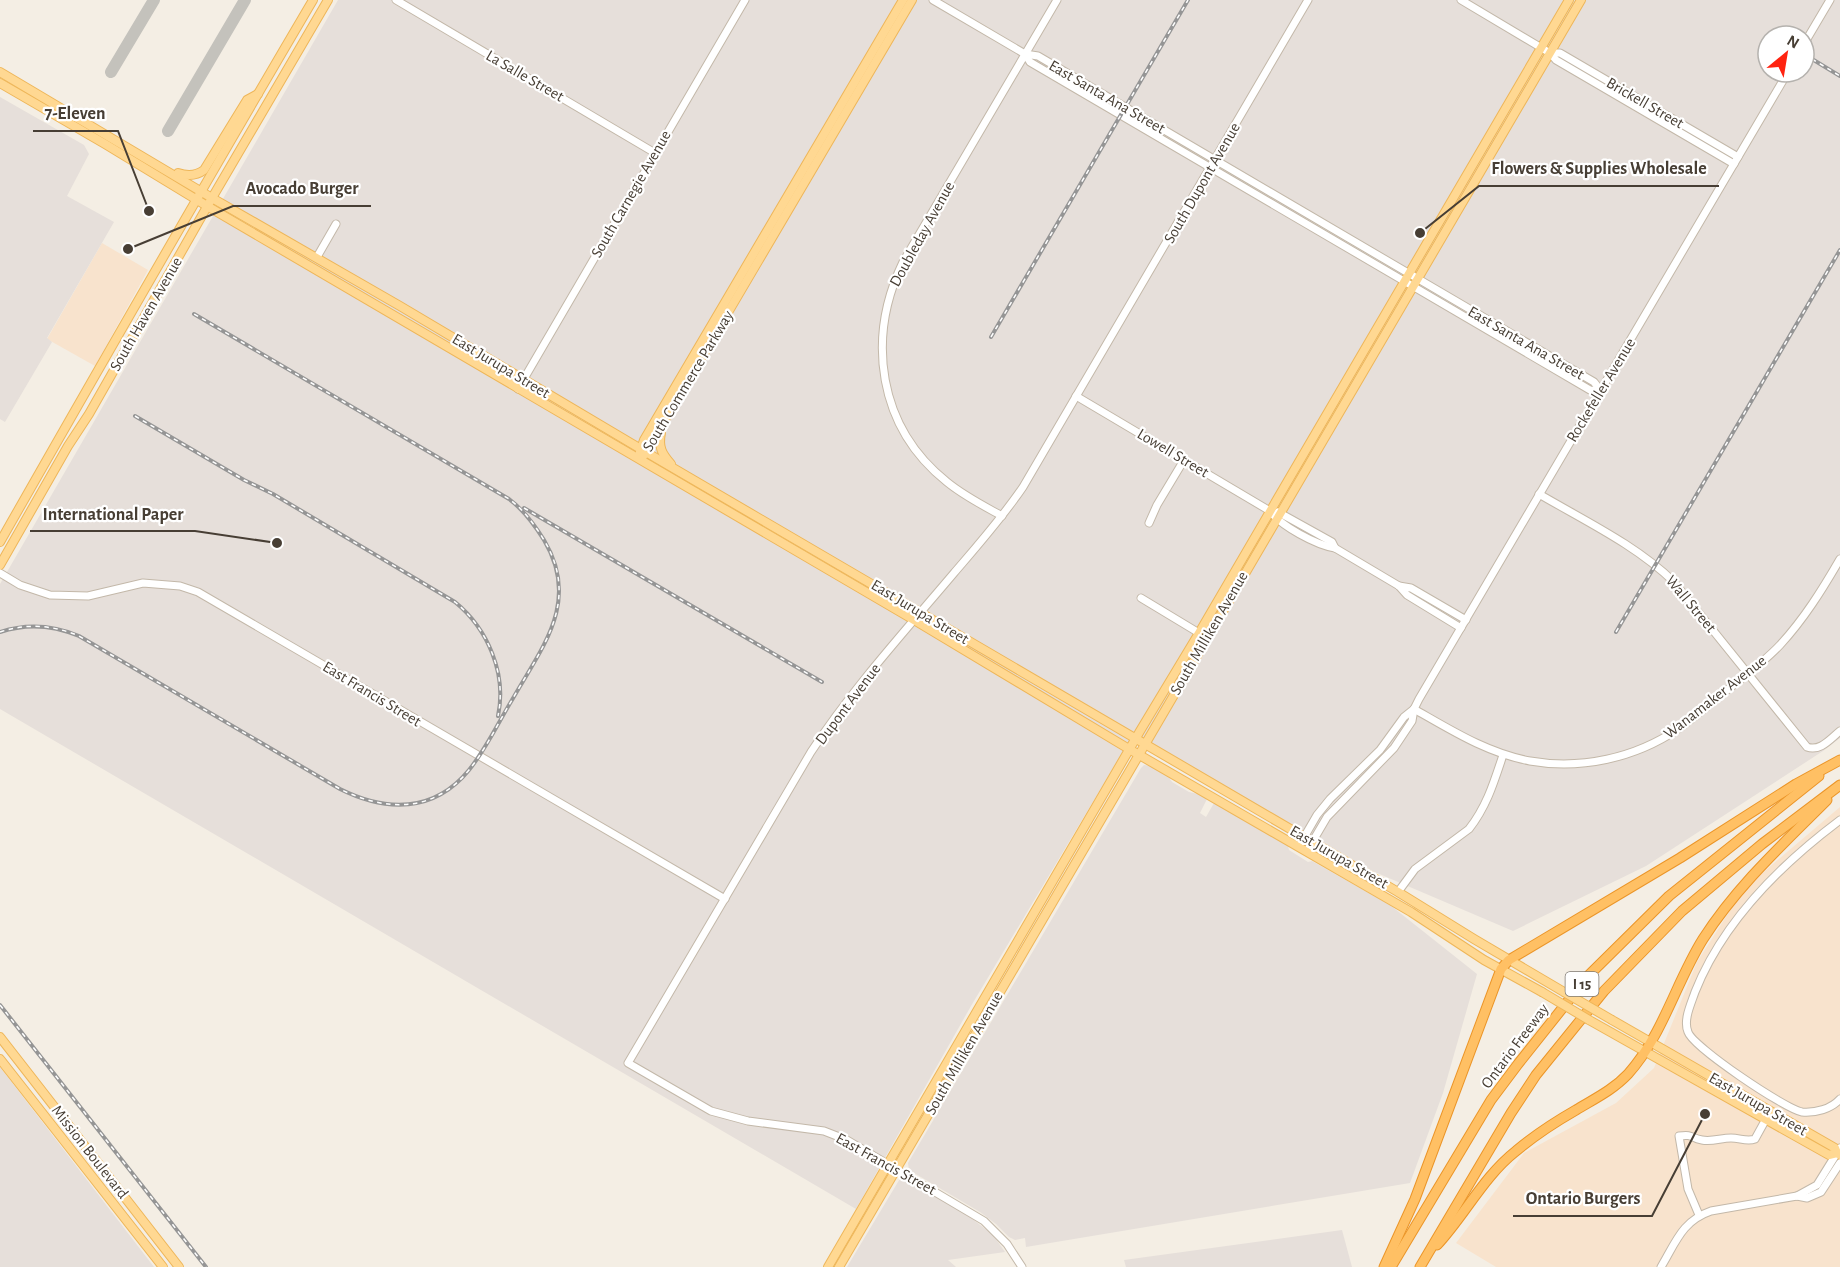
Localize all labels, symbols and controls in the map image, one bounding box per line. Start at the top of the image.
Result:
north arrow [1756,24,1816,84]
text: N [1784,32,1802,52]
street label: La Salle Street [483,47,567,105]
street label: East Santa Ana Street [1046,57,1168,137]
street label: Brickell Street [1604,75,1686,131]
callout: 7-Eleven [33,95,118,131]
text: 7-Eleven [44,105,106,123]
street label: South Dupont Avenue [1161,120,1243,246]
street label: South Carnegie Avenue [588,128,674,260]
callout: Flowers & Supplies Wholesale [1479,150,1719,186]
text: Flowers & Supplies Wholesale [1491,160,1707,178]
callout: Avocado Burger [233,170,371,206]
street label: Doubleday Avenue [887,179,958,290]
text: Avocado Burger [245,180,359,198]
street label: South Haven Avenue [107,254,185,374]
street label: East Santa Ana Street [1465,303,1587,383]
street label: South Commerce Parkway [640,308,737,455]
street label: East Jurupa Street [450,331,552,401]
street label: Rockefeller Avenue [1564,335,1638,445]
street label: Lowell Street [1134,425,1212,481]
callout: International Paper [30,495,195,531]
text: International Paper [42,506,184,524]
street label: South Milliken Avenue [1167,569,1251,697]
street label: Wall Street [1663,572,1719,636]
street label: East Jurupa Street [869,577,971,647]
street label: Wanamaker Avenue [1661,652,1769,742]
street label: East Francis Street [320,658,424,730]
street label: Dupont Avenue [812,660,884,748]
street label: East Jurupa Street [1287,822,1391,892]
road number: I 15 [1566,972,1598,996]
street label: South Milliken Avenue [922,989,1006,1117]
street label: Ontario Freeway [1478,1001,1553,1092]
street label: East Jurupa Street [1706,1069,1810,1139]
street label: Mission Boulevard [49,1102,131,1202]
street label: East Francis Street [833,1130,939,1198]
callout: Ontario Burgers [1513,1180,1652,1216]
text: Ontario Burgers [1526,1190,1640,1208]

